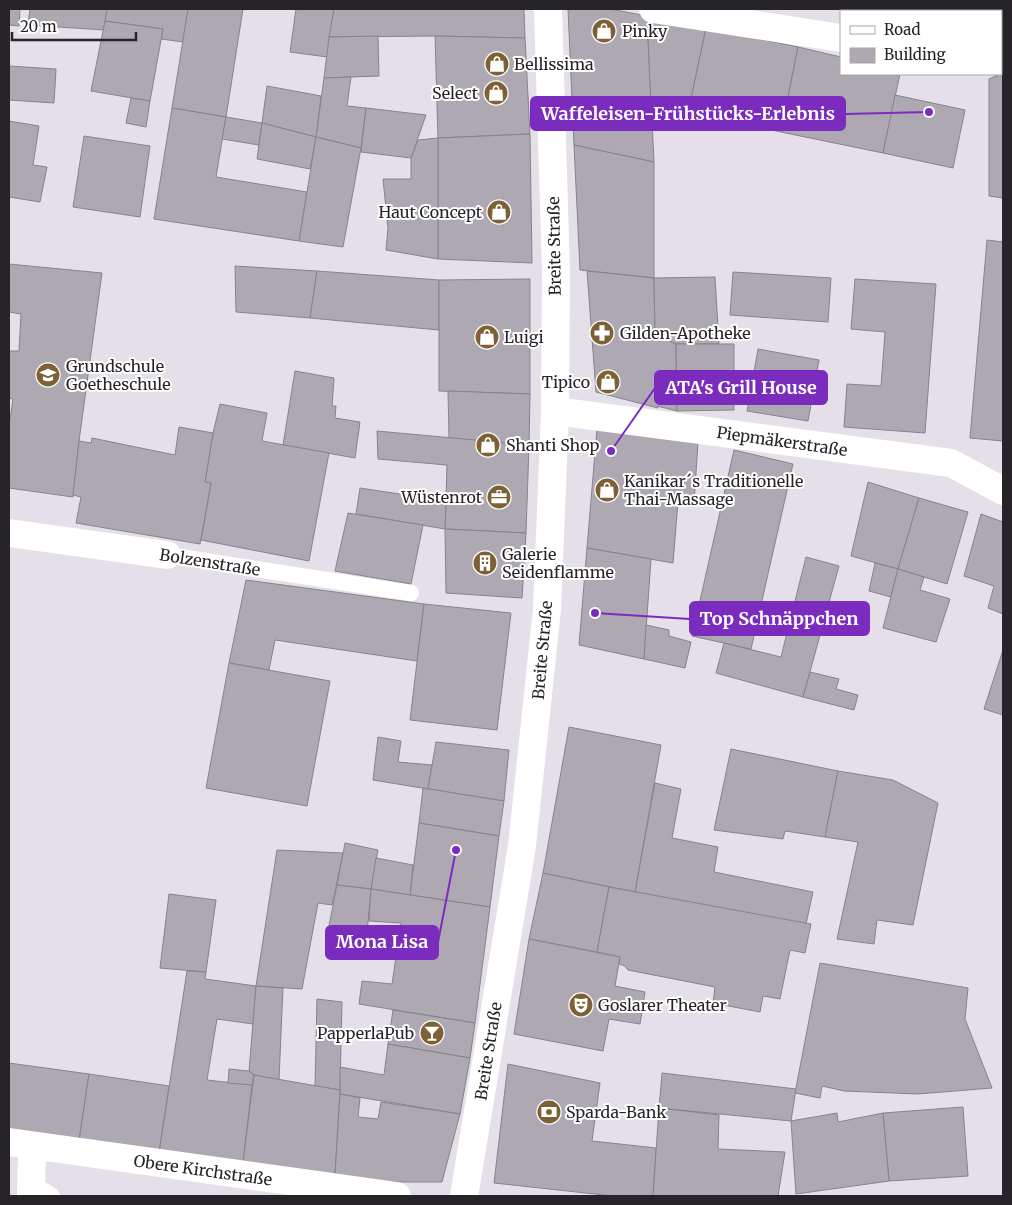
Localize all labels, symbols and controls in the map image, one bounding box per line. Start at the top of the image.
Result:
scale bar [12,10,136,42]
legend [840,10,1002,75]
text: 20 m [20,17,57,36]
shop icon: Pinky [591,18,617,44]
text: Road [884,20,920,39]
place label: Pinky [622,21,668,41]
text: Building [884,45,946,64]
shop icon: Bellissima [484,51,510,77]
place label: Bellissima [514,54,594,74]
shop icon: Select [483,80,509,106]
place label: Select [432,83,479,103]
callout: Waffeleisen-Frühstücks-Erlebnis [531,97,845,130]
text: Waffeleisen-Frühstücks-Erlebnis [540,102,835,125]
street label: Breite Straße [543,196,565,296]
shop icon: Haut Concept [486,199,512,225]
place label: Haut Concept [379,202,483,222]
pharmacy icon: Gilden-Apotheke [589,320,615,346]
place label: Gilden-Apotheke [620,323,751,343]
shop icon: Luigi [474,324,500,350]
place label: Luigi [504,327,544,347]
place label: Grundschule Goetheschule [66,356,171,394]
school or university icon: Grundschule Goetheschule [35,362,61,388]
shop icon: Tipico [595,369,621,395]
callout: ATA's Grill House [655,371,827,404]
place label: Tipico [542,372,590,392]
text: ATA's Grill House [664,376,817,399]
street label: Piepmäkerstraße [715,422,849,460]
shop icon: Shanti Shop [475,432,501,458]
place label: Shanti Shop [506,435,600,455]
place label: Kanikar´s Traditionelle Thai-Massage [624,471,803,509]
shop icon: Kanikar´s Traditionelle Thai-Massage [594,477,620,503]
office icon: Wüstenrot [486,484,512,510]
place label: Wüstenrot [400,487,483,507]
street label: Bolzenstraße [158,544,262,580]
place label: Galerie Seidenflamme [502,544,614,582]
building icon: Galerie Seidenflamme [472,550,498,576]
street label: Breite Straße [528,600,556,700]
callout: Top Schnäppchen [690,602,869,635]
text: Top Schnäppchen [700,607,858,630]
callout: Mona Lisa [326,926,438,959]
text: Mona Lisa [336,930,428,953]
theatre icon: Goslarer Theater [568,992,594,1018]
place label: Goslarer Theater [598,995,727,1015]
street label: Breite Straße [470,1000,506,1102]
bar icon: PapperlaPub [419,1020,445,1046]
place label: PapperlaPub [317,1023,414,1043]
bank icon: Sparda-Bank [536,1099,562,1125]
place label: Sparda-Bank [566,1102,667,1122]
street label: Obere Kirchstraße [132,1150,274,1190]

